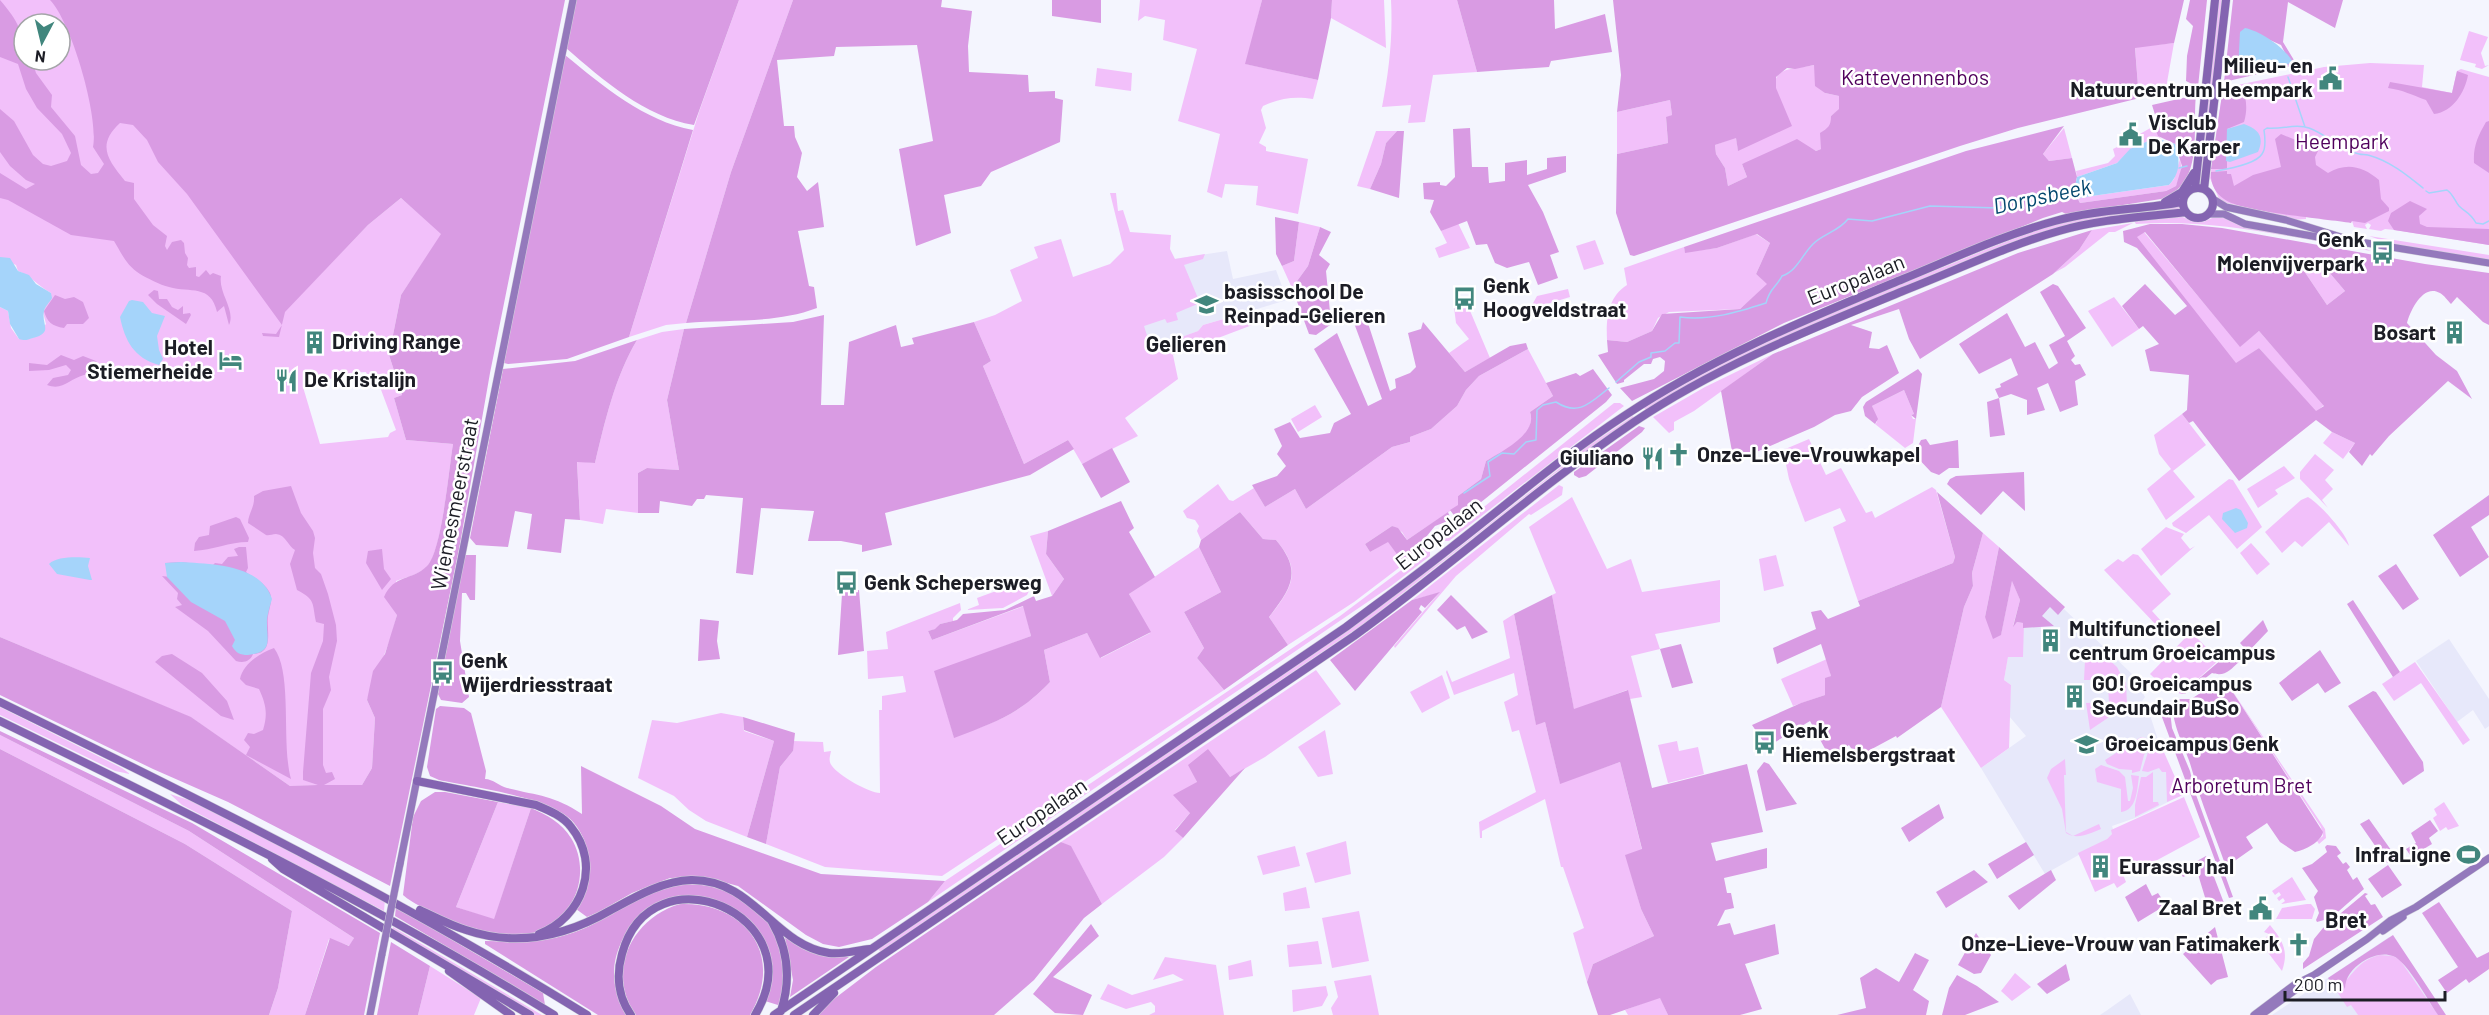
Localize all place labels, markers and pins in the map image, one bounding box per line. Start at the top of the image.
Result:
place label: Milieu- en Natuurcentrum Heempark [2070,52,2313,101]
public building icon: Milieu- en Natuurcentrum Heempark [2318,65,2344,91]
place label: Visclub De Karper [2148,109,2240,158]
public building icon: Visclub De Karper [2117,122,2143,148]
place label: Genk Molenvijverpark [2217,226,2365,275]
bus stop icon: Genk Molenvijverpark [2370,239,2396,265]
place label: Genk Hoogveldstraat [1483,272,1626,321]
place label: basisschool De Reinpad-Gelieren [1224,278,1386,327]
bus stop icon: Genk Hoogveldstraat [1452,285,1478,311]
school or university icon: basisschool De Reinpad-Gelieren [1193,291,1219,317]
place label: Bosart [2374,319,2436,344]
building icon: Bosart [2441,320,2467,346]
place label: Driving Range [332,328,461,353]
building icon: Driving Range [301,329,327,355]
place label: Hotel Stiemerheide [87,334,213,383]
hotel icon: Hotel Stiemerheide [218,347,244,373]
place label: De Kristalijn [304,366,416,391]
restaurant icon: De Kristalijn [273,367,299,393]
place label: Onze-Lieve-Vrouwkapel [1697,441,1920,466]
church icon: Onze-Lieve-Vrouwkapel [1666,442,1692,468]
place label: Giuliano [1560,444,1634,469]
restaurant icon: Giuliano [1639,445,1665,471]
place label: Genk Schepersweg [864,569,1042,594]
bus stop icon: Genk Schepersweg [833,570,859,596]
place label: Multifunctioneel centrum Groeicampus [2069,615,2275,664]
building icon: Multifunctioneel centrum Groeicampus [2038,628,2064,654]
place label: Genk Wijerdriesstraat [461,647,613,696]
bus stop icon: Genk Wijerdriesstraat [430,660,456,686]
place label: GO! Groeicampus Secundair BuSo [2092,670,2252,719]
building icon: GO! Groeicampus Secundair BuSo [2061,683,2087,709]
place label: Genk Hiemelsbergstraat [1782,717,1955,766]
bus stop icon: Genk Hiemelsbergstraat [1751,730,1777,756]
place label: Groeicampus Genk [2105,730,2279,755]
school or university icon: Groeicampus Genk [2074,731,2100,757]
place label: InfraLigne [2355,841,2451,866]
sports icon: InfraLigne [2456,842,2482,868]
place label: Eurassur hal [2119,853,2234,878]
building icon: Eurassur hal [2088,854,2114,880]
place label: Zaal Bret [2159,894,2242,919]
public building icon: Zaal Bret [2247,895,2273,921]
place label: Onze-Lieve-Vrouw van Fatimakerk [1961,930,2280,955]
church icon: Onze-Lieve-Vrouw van Fatimakerk [2285,931,2311,957]

